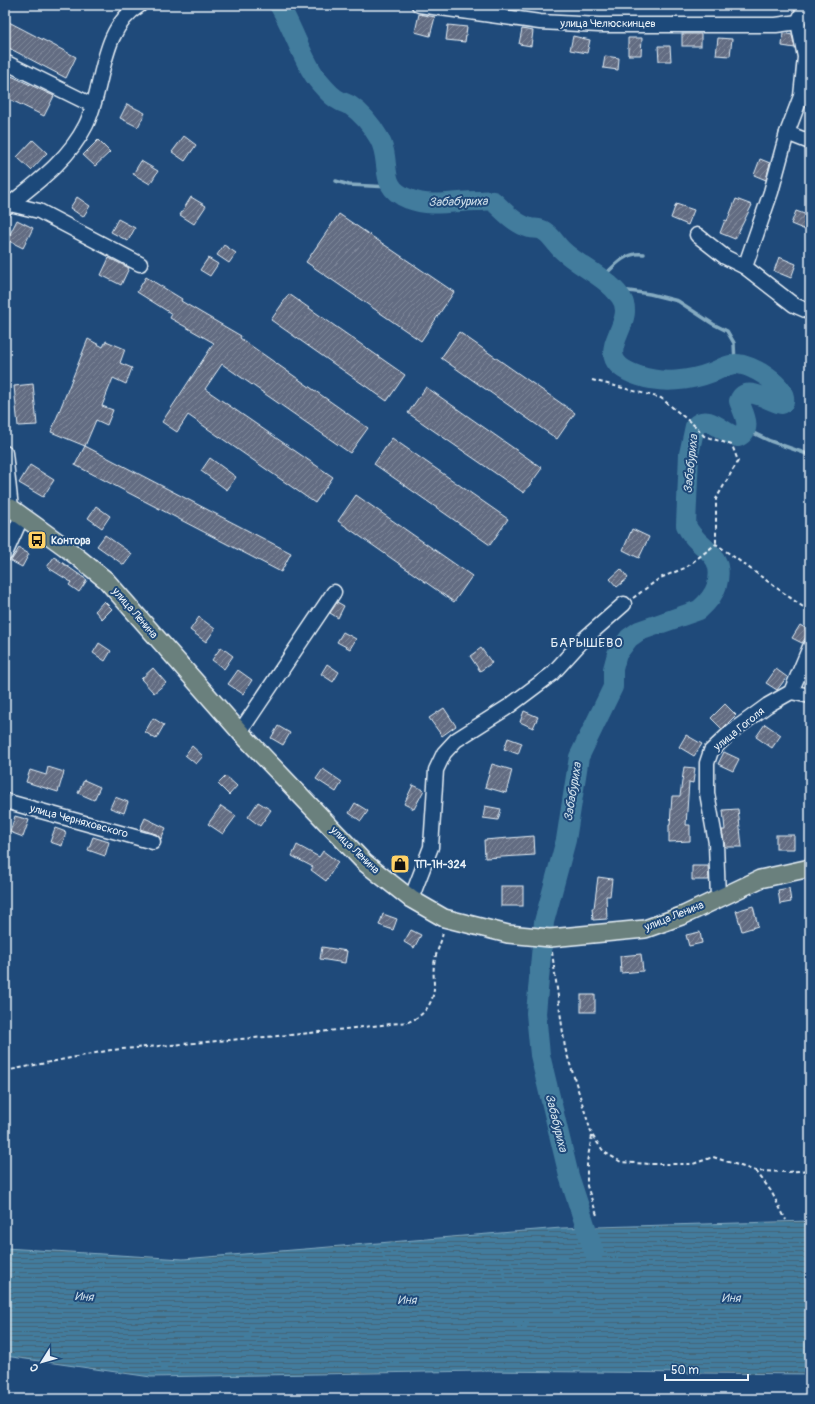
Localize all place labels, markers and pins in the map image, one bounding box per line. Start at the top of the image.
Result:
bus stop icon: Контора [26,529,48,551]
place label: Контора [51,534,90,547]
shop icon: ТП-1Н-324 [389,853,411,875]
place label: ТП-1Н-324 [413,858,467,871]

